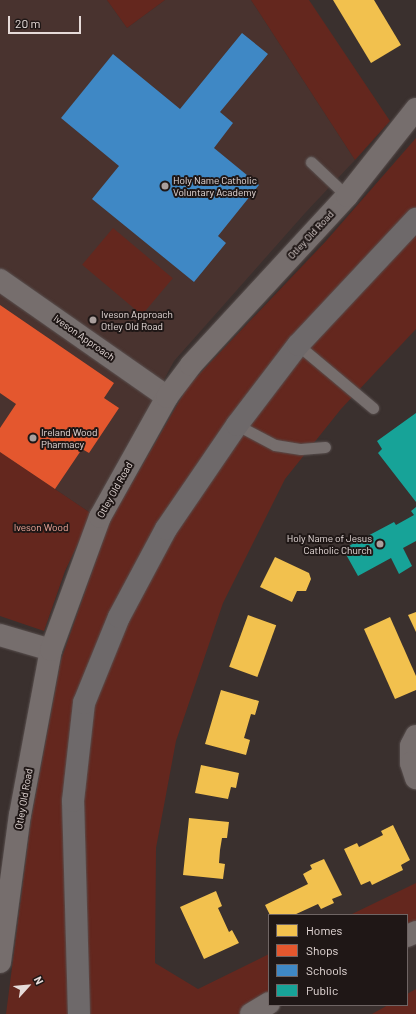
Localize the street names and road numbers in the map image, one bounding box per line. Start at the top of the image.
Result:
street label: Otley Old Road [285,208,337,262]
street label: Iveson Approach [51,312,117,364]
street label: Otley Old Road [95,460,135,520]
street label: Otley Old Road [13,767,35,831]

